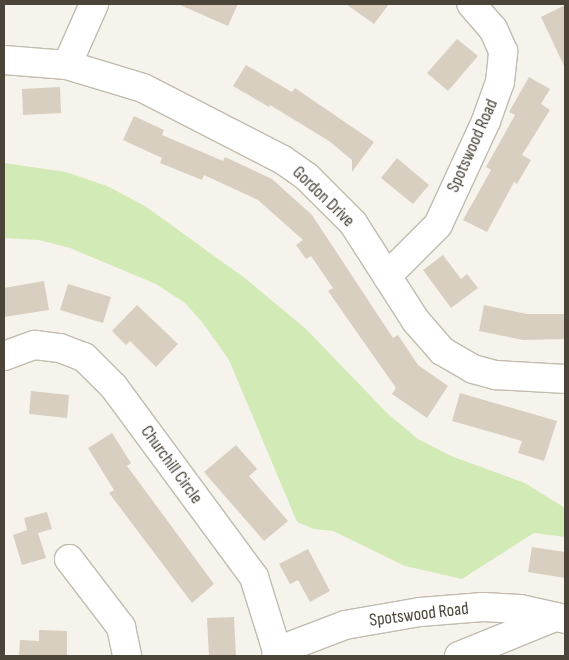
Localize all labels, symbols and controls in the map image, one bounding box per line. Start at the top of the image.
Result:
street label: Spotswood Road [443,96,503,196]
street label: Gordon Drive [287,162,359,232]
street label: Churchill Circle [135,422,207,508]
street label: Spotswood Road [368,598,470,632]

